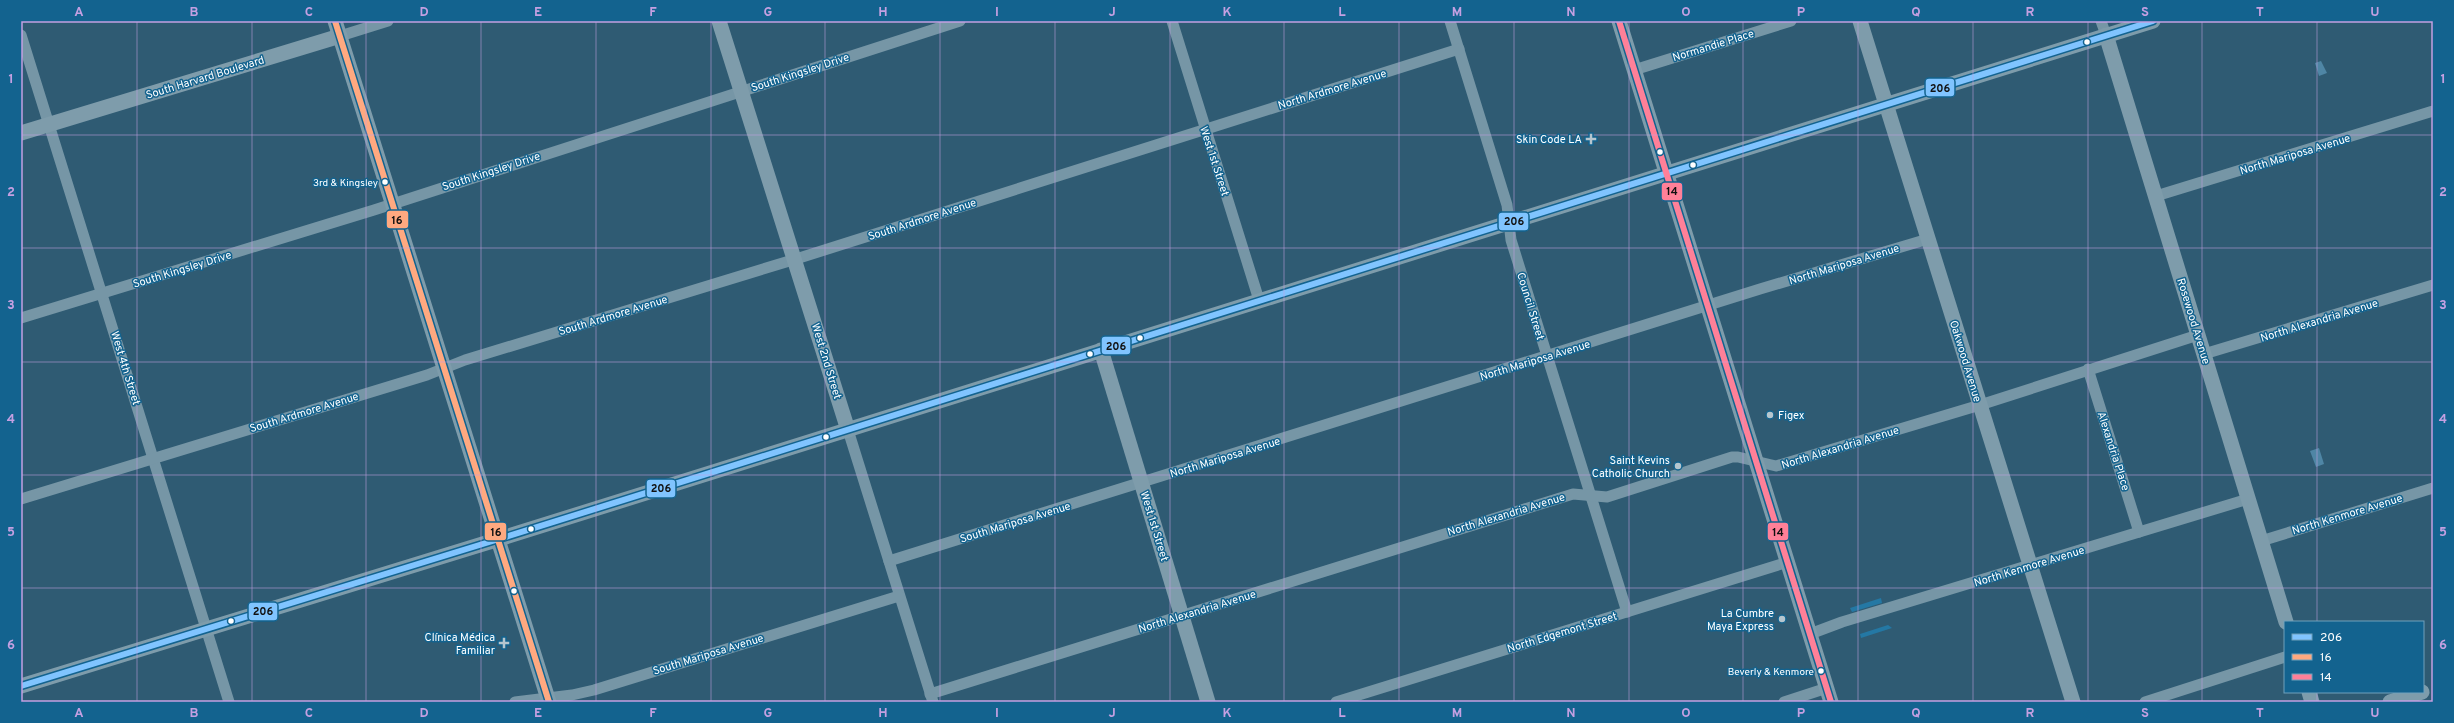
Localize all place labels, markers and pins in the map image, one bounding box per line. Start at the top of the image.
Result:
unlabelled marker [2082,37,2092,47]
place label: Skin Code LA [1516,133,1582,147]
marker: Skin Code LA [1585,133,1597,145]
unlabelled marker [1655,147,1665,157]
unlabelled marker [1688,160,1698,170]
place label: 3rd & Kingsley [313,177,378,190]
marker: 3rd & Kingsley [380,177,390,187]
unlabelled marker [1135,333,1145,343]
unlabelled marker [1085,349,1095,359]
place label: Figex [1778,409,1805,423]
marker: Figex [1765,410,1775,420]
unlabelled marker [821,432,831,442]
place label: Saint Kevins Catholic Church [1592,454,1670,481]
marker: Saint Kevins Catholic Church [1673,461,1683,471]
unlabelled marker [526,524,536,534]
unlabelled marker [509,586,519,596]
place label: La Cumbre Maya Express [1707,607,1774,634]
marker: La Cumbre Maya Express [1777,614,1787,624]
unlabelled marker [226,616,236,626]
place label: Clínica Médica Familiar [425,631,496,658]
marker: Clínica Médica Familiar [498,637,510,649]
place label: Beverly & Kenmore [1728,666,1814,679]
marker: Beverly & Kenmore [1816,666,1826,676]

